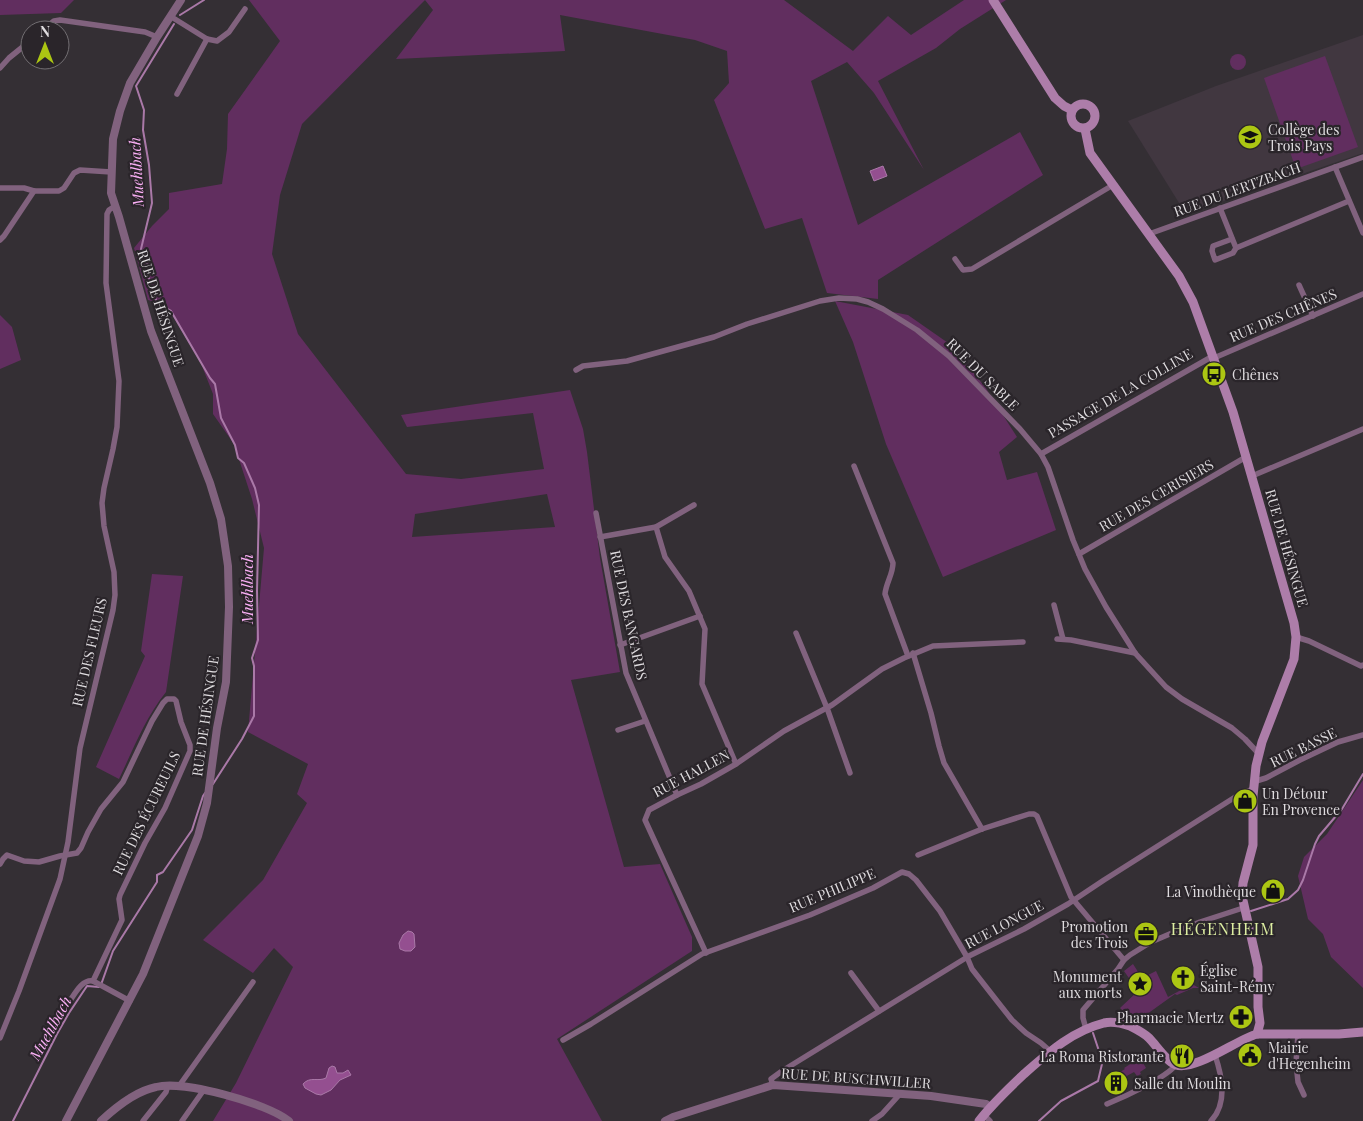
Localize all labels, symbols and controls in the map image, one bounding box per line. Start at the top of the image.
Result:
north arrow [20,20,70,70]
text: N [40,22,50,41]
place label: Collège des Trois Pays [1268,120,1339,155]
school or university icon: Collège des Trois Pays [1237,124,1263,150]
water label: Muehlbach [124,137,148,208]
street label: RUE DU LERTZBACH [1171,157,1304,221]
street label: RUE DE HÉSINGUE [133,247,189,369]
street label: RUE DES CHÊNES [1226,284,1340,346]
street label: RUE DU SABLE [943,334,1023,414]
street label: PASSAGE DE LA COLLINE [1044,344,1196,442]
bus stop icon: Chênes [1201,361,1227,387]
place label: Chênes [1232,365,1279,384]
street label: RUE DES CERISIERS [1095,454,1217,536]
street label: RUE DE HÉSINGUE [1261,487,1313,609]
street label: RUE DES BANGARDS [606,548,652,682]
water label: Muehlbach [237,554,257,625]
street label: RUE DES FLEURS [67,596,111,708]
street label: RUE DE HÉSINGUE [187,654,223,778]
street label: RUE BASSE [1267,723,1339,771]
street label: RUE HALLEN [649,745,733,801]
street label: RUE DES ÉCUREUILS [108,748,184,878]
place label: Un Détour En Provence [1262,784,1340,819]
shop icon: Un Détour En Provence [1232,788,1258,814]
street label: RUE PHILIPPE [786,863,878,917]
shop icon: La Vinothèque [1260,878,1286,904]
place label: La Vinothèque [1166,882,1256,901]
street label: RUE LONGUE [961,895,1047,953]
place label: Promotion des Trois [1061,917,1129,952]
district label: HÉGENHEIM [1171,918,1275,939]
office icon: Promotion des Trois [1133,921,1159,947]
place label: Église Saint-Rémy [1200,961,1274,996]
church icon: Église Saint-Rémy [1170,965,1196,991]
place label: Monument aux morts [1053,967,1123,1002]
place icon: Monument aux morts [1127,971,1153,997]
water label: Muehlbach [24,993,76,1064]
pharmacy icon: Pharmacie Mertz [1228,1004,1254,1030]
place label: Pharmacie Mertz [1117,1008,1224,1027]
place label: Mairie d'Hegenheim [1268,1038,1351,1073]
public building icon: Mairie d'Hegenheim [1237,1042,1263,1068]
restaurant icon: La Roma Ristorante [1169,1043,1195,1069]
place label: La Roma Ristorante [1040,1047,1164,1066]
street label: RUE DE BUSCHWILLER [781,1063,932,1093]
building icon: Salle du Moulin [1103,1070,1129,1096]
place label: Salle du Moulin [1134,1074,1232,1093]

